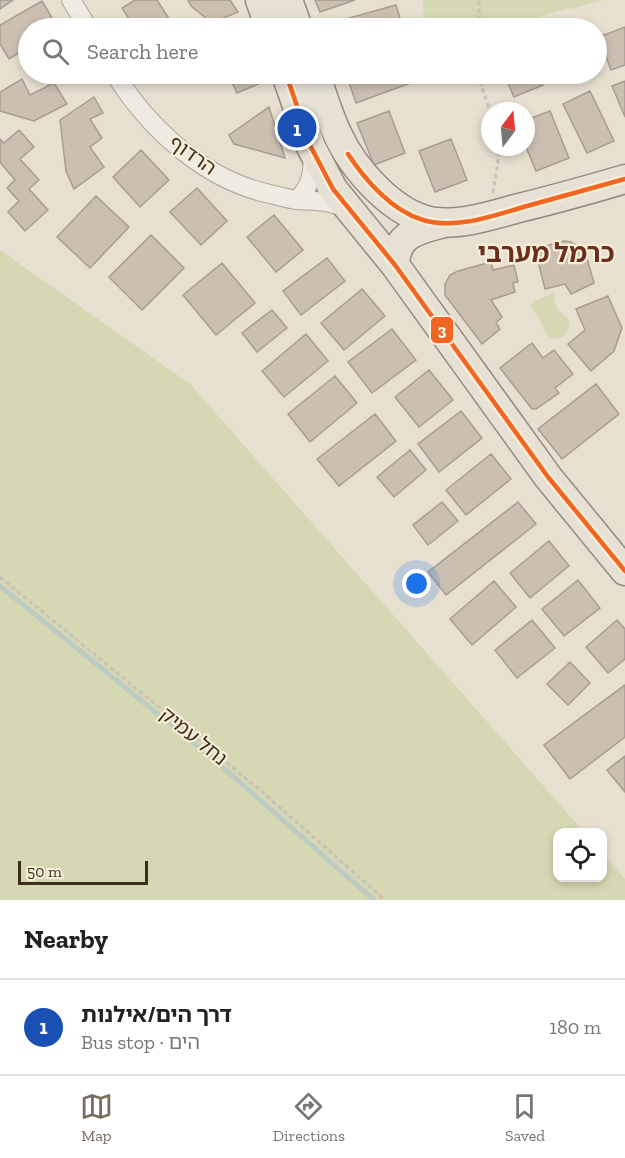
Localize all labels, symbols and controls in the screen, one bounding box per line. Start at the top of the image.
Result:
search box [18,18,607,84]
icon: search [39,35,72,68]
text: Search here [87,38,198,65]
north arrow [481,102,535,156]
pin: 1 [278,106,316,150]
street label: הרדוף [165,130,221,180]
district label: כרמל מערבי [478,237,614,269]
line badge: 3 [430,316,454,344]
text: 3 [438,321,447,340]
your location [402,569,431,598]
street label: נחל עמיק [156,702,232,770]
map controls [553,828,607,882]
button: locate [553,828,607,882]
scale bar [18,858,148,886]
text: 50 m [27,862,62,881]
text: Nearby [24,923,108,955]
text: דרך הים/אילנות [81,1001,232,1028]
text: 1 [39,1015,48,1039]
text: 180 m [549,1015,601,1039]
text: Bus stop · הים [81,1030,200,1054]
tab: Map [80,1090,113,1145]
tab: Directions [273,1090,345,1145]
tab: Saved [505,1090,545,1145]

